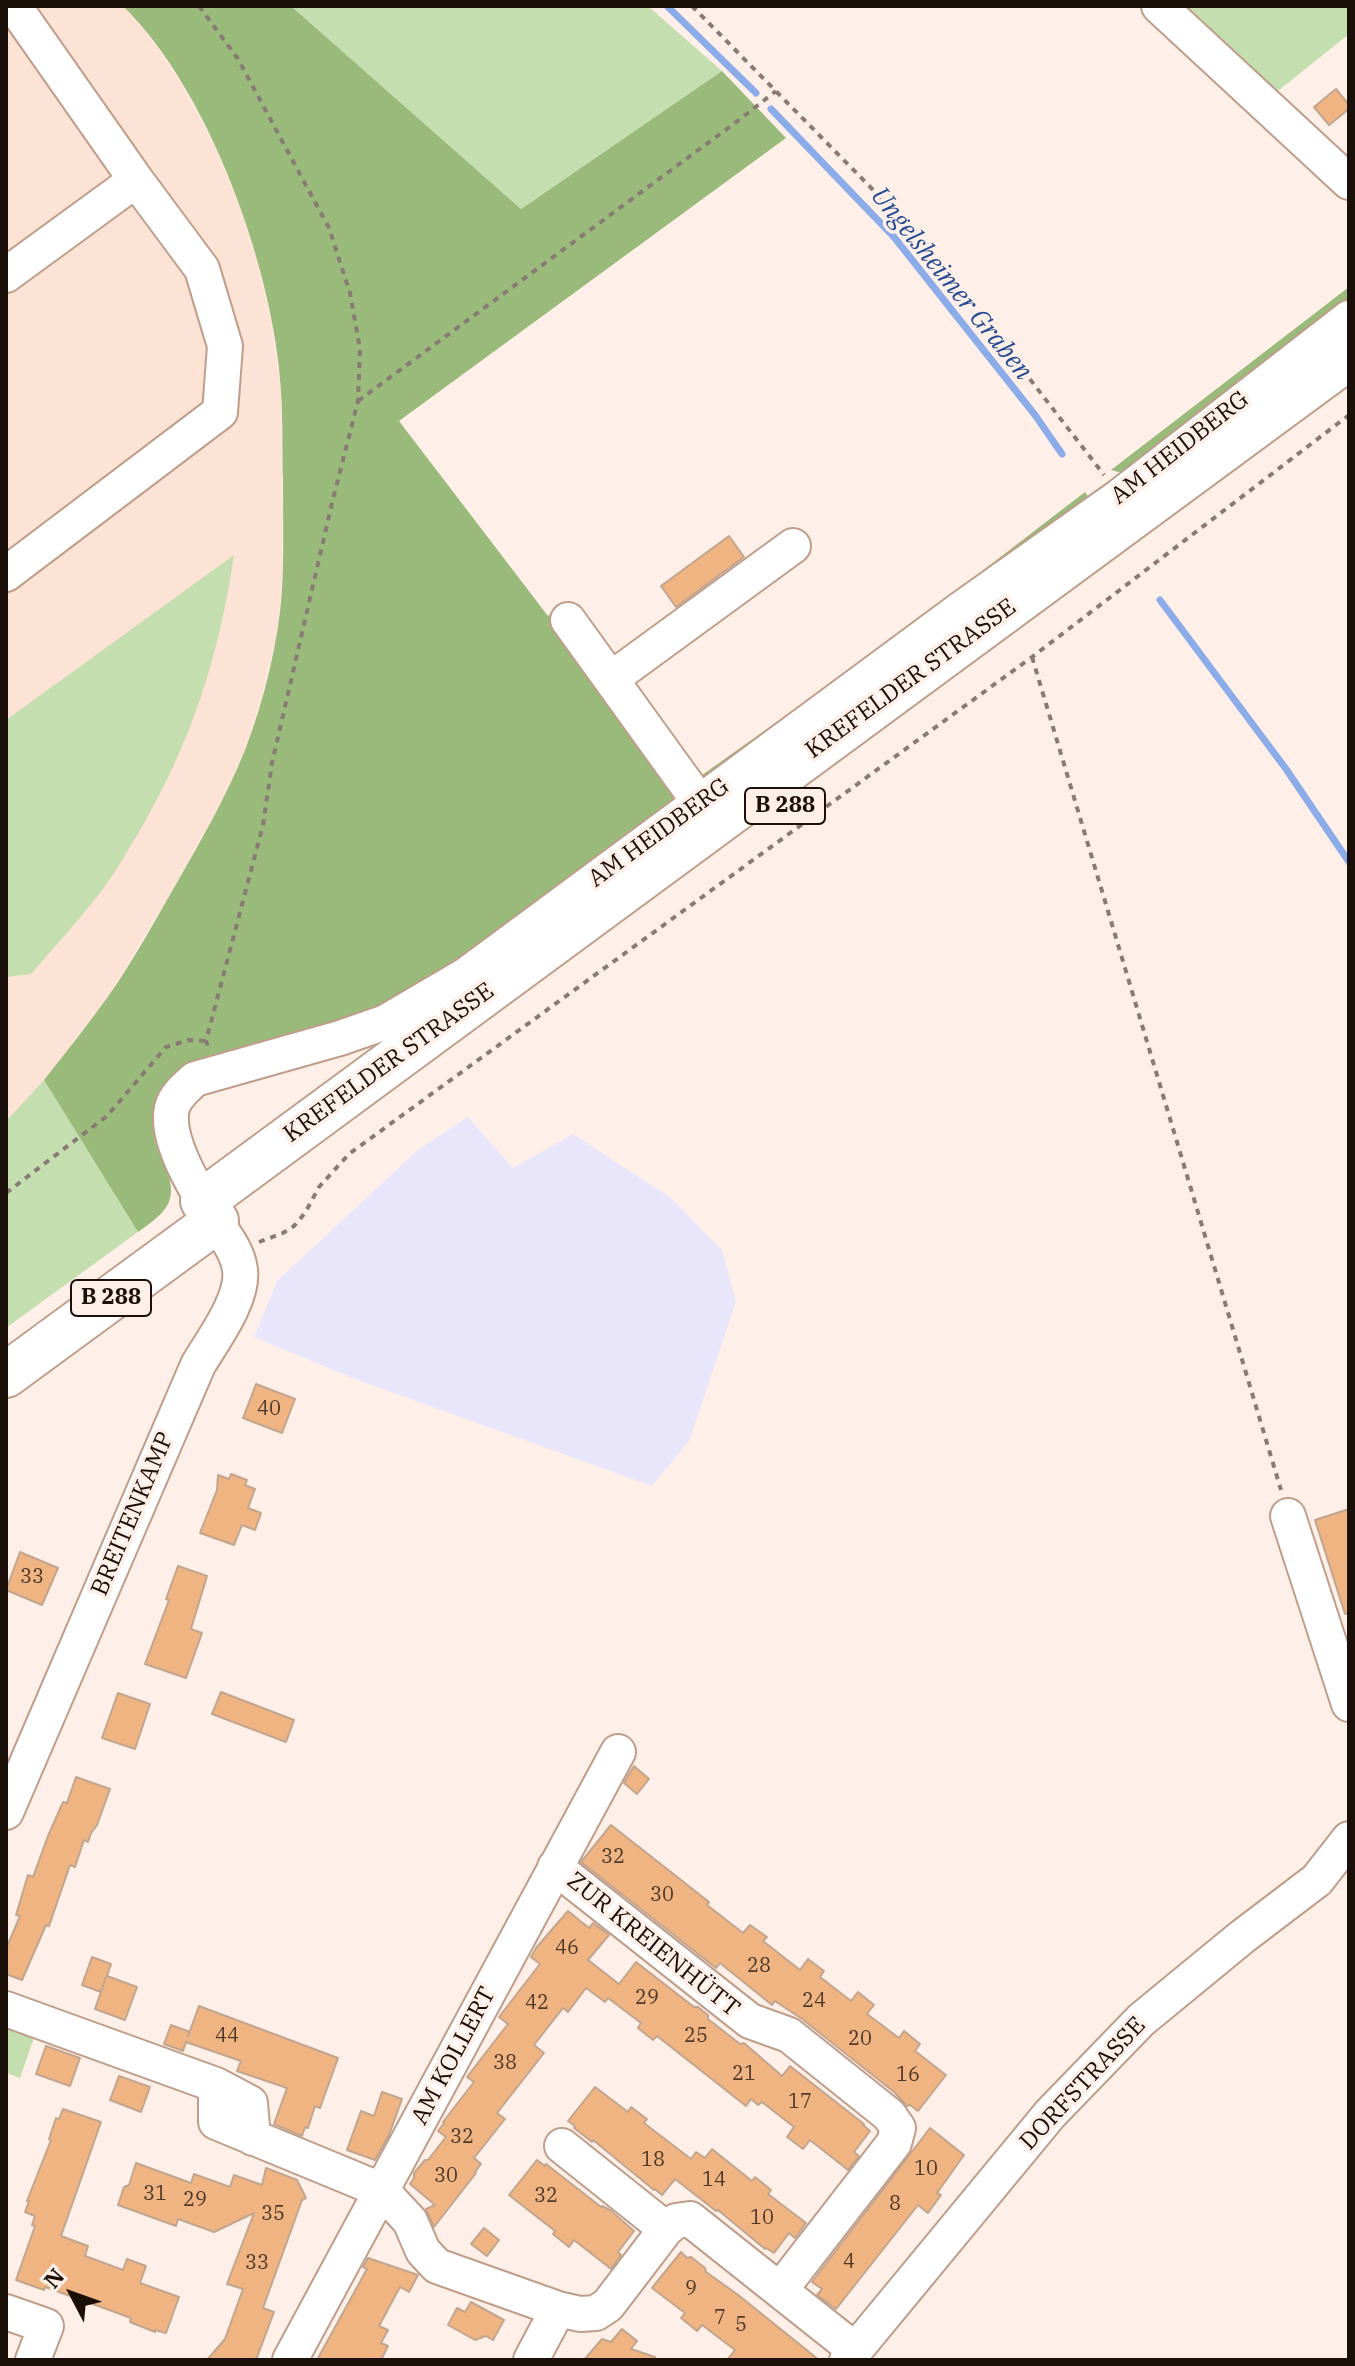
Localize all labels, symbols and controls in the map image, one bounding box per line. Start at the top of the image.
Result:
water label: Ungelsheimer Graben [864,181,1038,387]
street label: AM HEIDBERG [1105,385,1255,511]
street label: KREFELDER STRASSE [800,593,1022,765]
street label: AM HEIDBERG [583,772,735,894]
road number: B 288 [745,788,825,824]
street label: KREFELDER STRASSE [278,977,500,1149]
road number: B 288 [71,1280,151,1316]
house number: 40 [257,1397,281,1421]
street label: BREITENKAMP [86,1428,180,1600]
house number: 33 [20,1565,44,1589]
house number: 32 [601,1845,625,1869]
street label: ZUR KREIENHÜTT [561,1867,745,2023]
house number: 30 [650,1883,674,1907]
house number: 46 [555,1936,579,1960]
house number: 28 [747,1954,771,1978]
street label: AM KOLLERT [406,1982,502,2130]
house number: 29 [635,1986,659,2010]
house number: 24 [802,1989,826,2013]
house number: 42 [525,1991,549,2015]
street label: DORFSTRASSE [1014,2012,1152,2156]
house number: 44 [215,2024,239,2048]
house number: 25 [684,2024,708,2048]
house number: 20 [848,2027,872,2051]
house number: 38 [493,2051,517,2075]
house number: 21 [732,2062,756,2086]
house number: 16 [896,2063,920,2087]
house number: 17 [788,2090,812,2114]
house number: 32 [450,2125,474,2149]
house number: 18 [641,2148,665,2172]
house number: 10 [914,2157,938,2181]
house number: 30 [434,2164,458,2188]
house number: 14 [702,2168,726,2192]
house number: 31 [143,2182,167,2206]
house number: 32 [534,2184,558,2208]
house number: 29 [183,2188,207,2212]
house number: 8 [889,2192,901,2216]
house number: 35 [261,2202,285,2226]
house number: 10 [750,2206,774,2230]
house number: 4 [843,2250,855,2274]
house number: 33 [245,2251,269,2275]
north arrow [32,2254,112,2334]
text: N [37,2262,70,2294]
house number: 9 [685,2277,697,2301]
house number: 7 [714,2306,726,2330]
house number: 5 [735,2313,747,2337]

